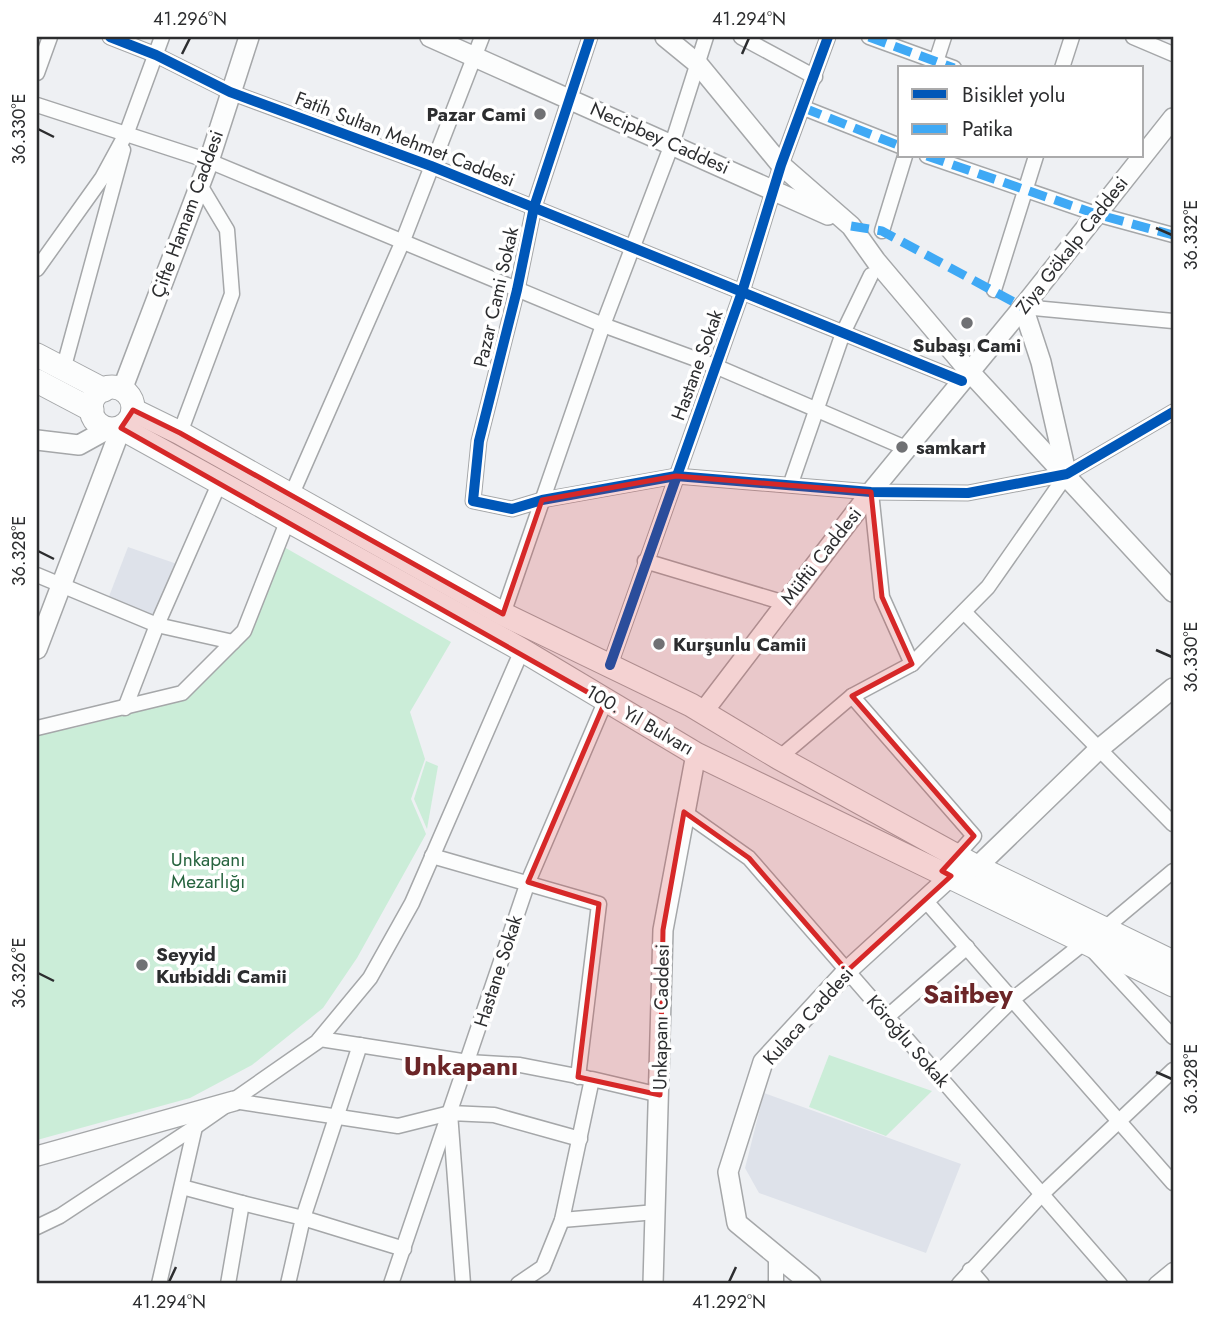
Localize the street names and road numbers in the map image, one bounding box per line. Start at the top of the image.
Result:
street label: Fatih Sultan Mehmet Caddesi [291,85,519,193]
street label: Necipbey Caddesi [586,95,734,181]
street label: Çifte Hamam Caddesi [144,126,230,302]
street label: Ziya Gökalp Caddesi [1010,170,1134,320]
street label: Pazar Cami Sokak [467,224,525,370]
street label: Hastane Sokak [664,305,730,424]
street label: Müftü Caddesi [774,501,868,611]
street label: 100. Yıl Bulvarı [581,678,699,762]
street label: Hastane Sokak [467,911,529,1030]
street label: Unkapanı Caddesi [646,944,676,1090]
street label: Kulaca Caddesi [757,961,859,1071]
street label: Köroğlu Sokak [860,989,956,1094]

